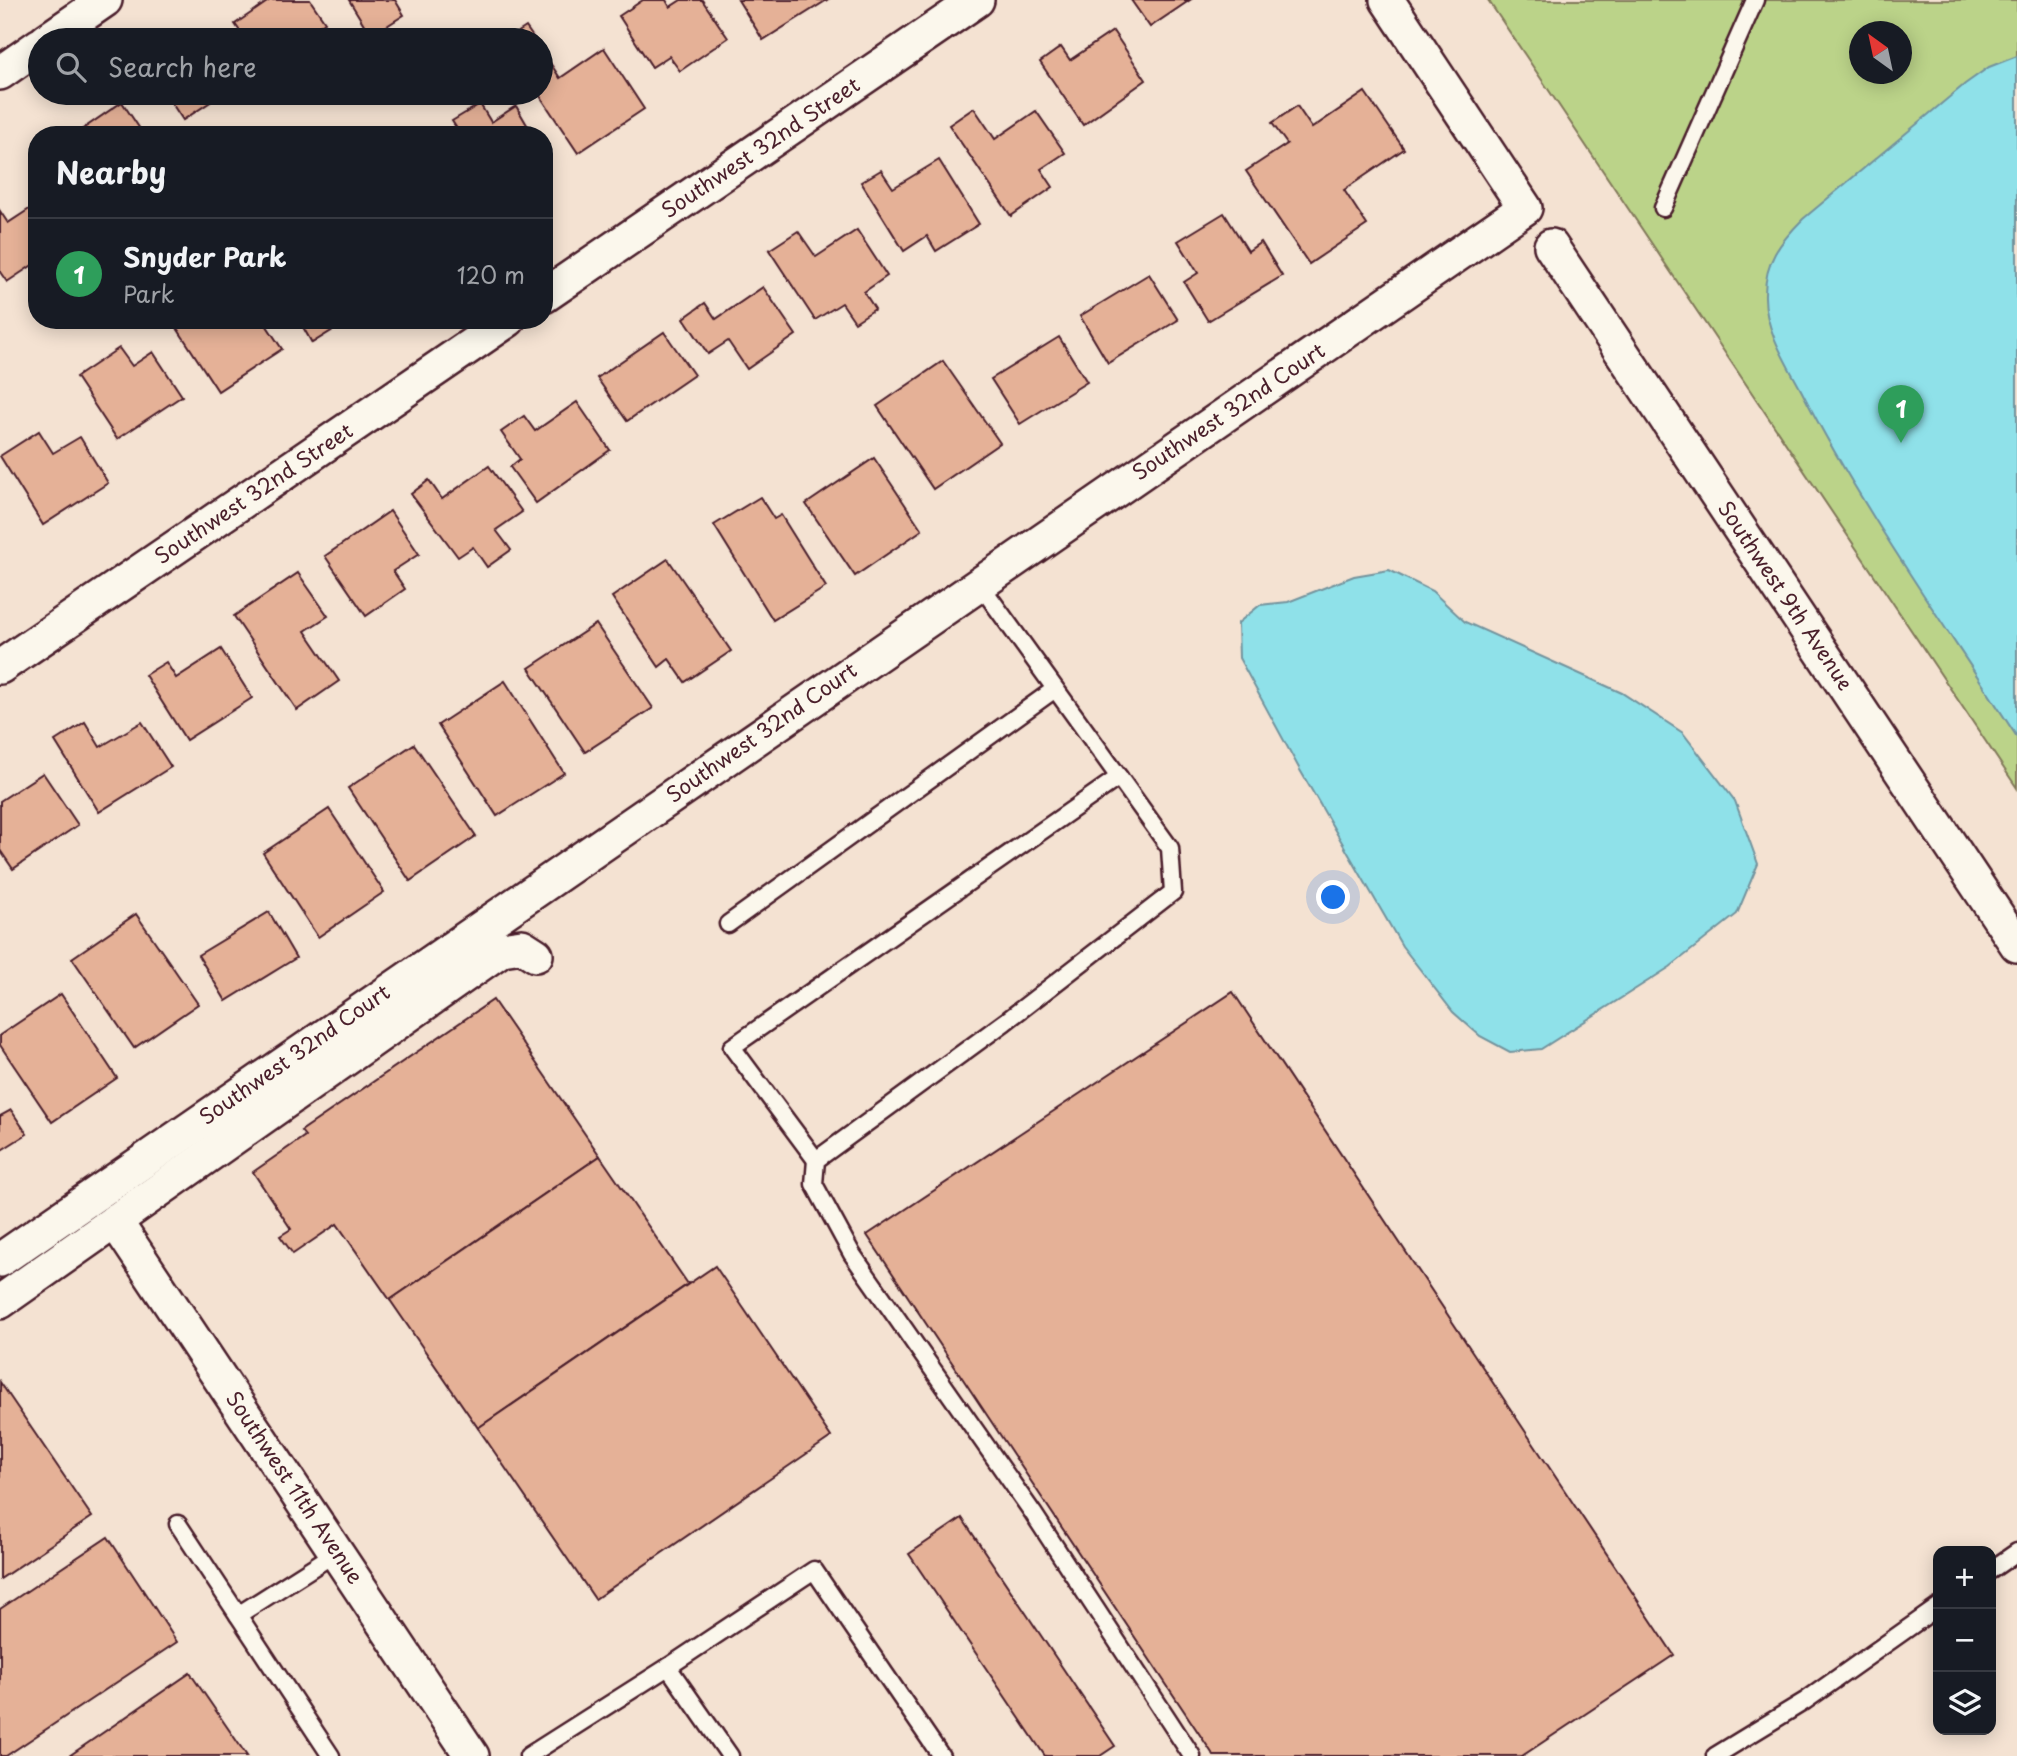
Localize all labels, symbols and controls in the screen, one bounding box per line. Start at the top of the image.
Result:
north arrow [1849,21,1912,84]
search box [28,28,553,105]
text: Search here [108,47,257,86]
icon: search [52,48,90,86]
street label: Southwest 32nd Street [654,68,865,225]
text: Nearby [56,149,166,194]
text: Snyder Park [123,237,286,276]
text: 1 [74,257,85,292]
text: 120 m [457,257,525,292]
text: Park [123,276,174,311]
street label: Southwest 32nd Court [1125,334,1331,487]
pin: 1 [1878,385,1924,443]
street label: Southwest 32nd Street [147,414,358,571]
street label: Southwest 9th Avenue [1711,494,1862,696]
street label: Southwest 32nd Court [659,653,863,809]
your location [1316,880,1350,914]
street label: Southwest 32nd Court [192,975,396,1131]
street label: Southwest 11th Avenue [219,1384,372,1590]
map controls [1933,1546,1996,1735]
button: + [1933,1546,1996,1609]
button: − [1933,1609,1996,1672]
button: layers [1933,1672,1996,1735]

